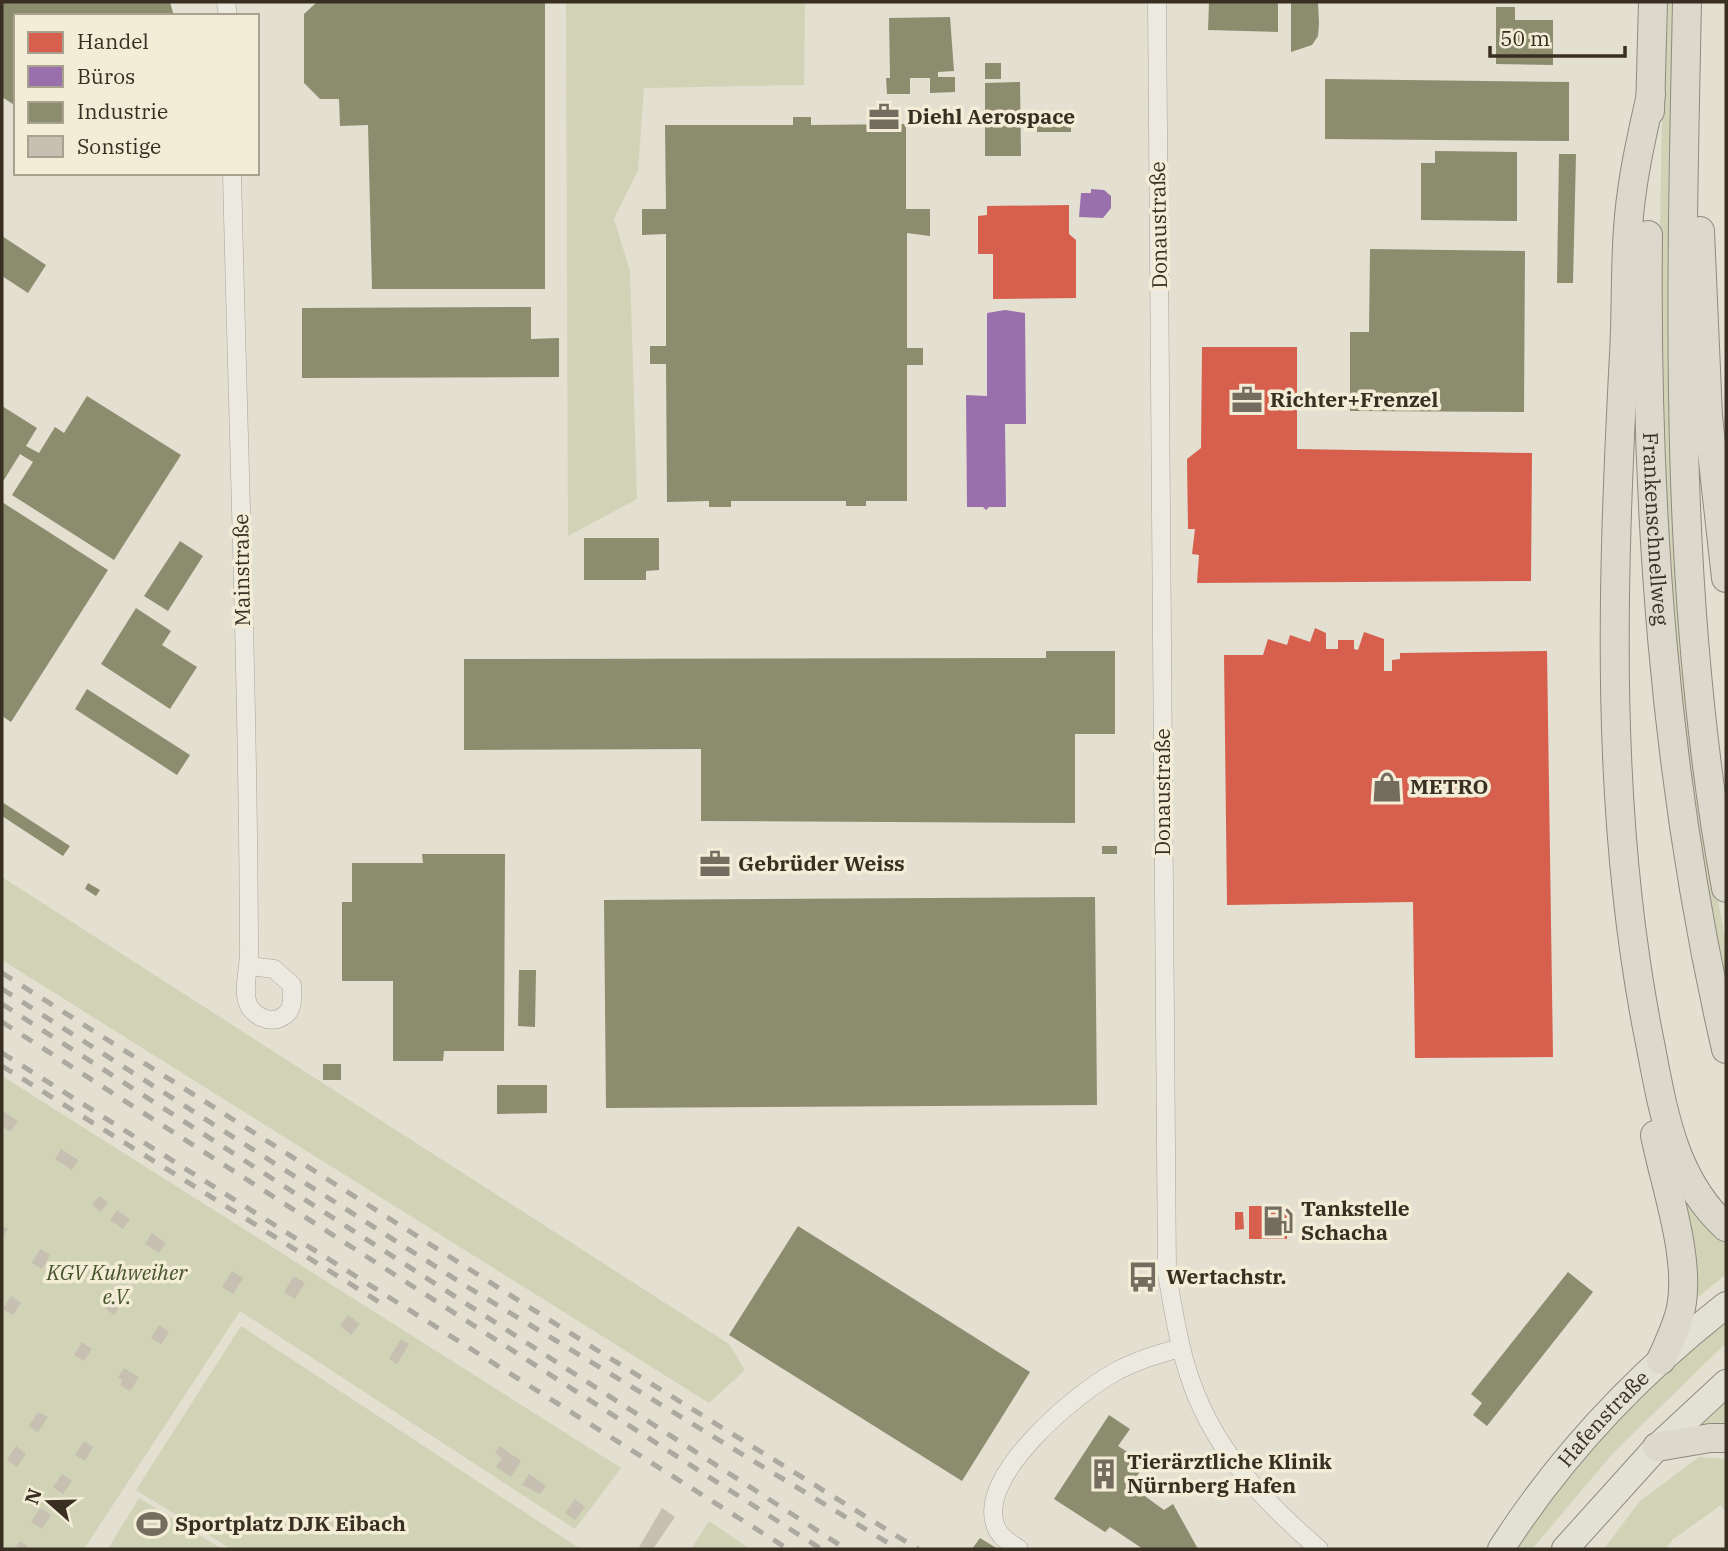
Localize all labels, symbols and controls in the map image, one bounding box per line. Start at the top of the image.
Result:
legend [14,14,259,175]
scale bar [1490,14,1625,58]
text: 50 m [1500,24,1550,52]
text: Handel [77,27,149,55]
text: Büros [77,62,135,90]
text: Industrie [77,97,168,125]
office icon: Diehl Aerospace [867,100,901,134]
place label: Diehl Aerospace [907,102,1075,130]
text: Sonstige [77,132,161,160]
street label: Donaustraße [1143,161,1173,289]
office icon: Richter+Frenzel [1230,383,1264,417]
place label: Richter+Frenzel [1270,385,1438,413]
street label: Frankenschnellweg [1637,432,1676,627]
street label: Mainstraße [226,513,256,627]
street label: Donaustraße [1148,728,1176,856]
shop icon: METRO [1370,770,1404,804]
place label: METRO [1410,772,1488,800]
office icon: Gebrüder Weiss [698,847,732,881]
place label: Gebrüder Weiss [738,849,905,877]
place label: Tankstelle Schacha [1301,1194,1410,1246]
fuel station icon: Tankstelle Schacha [1261,1204,1295,1238]
park label: KGV Kuhweiher e.V. [46,1258,188,1310]
bus stop icon: Wertachstr. [1126,1260,1160,1294]
place label: Wertachstr. [1166,1262,1286,1290]
street label: Hafenstraße [1551,1364,1655,1473]
place label: Tierärztliche Klinik Nürnberg Hafen [1127,1447,1332,1499]
building icon: Tierärztliche Klinik Nürnberg Hafen [1087,1457,1121,1491]
north arrow [14,1467,84,1537]
text: N [19,1485,47,1507]
sports icon: Sportplatz DJK Eibach [135,1507,169,1541]
place label: Sportplatz DJK Eibach [175,1509,406,1537]

